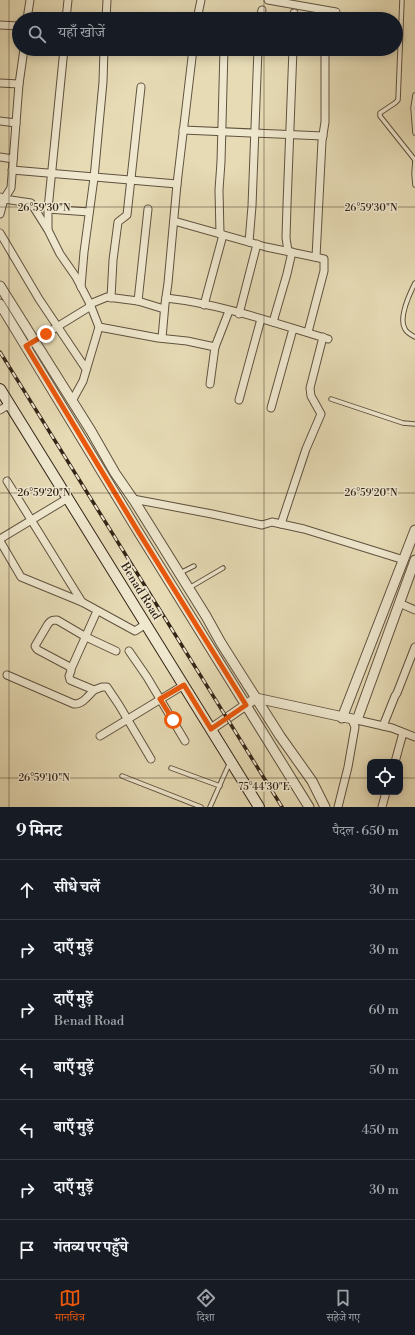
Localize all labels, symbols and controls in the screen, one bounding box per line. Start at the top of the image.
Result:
search box [12,12,403,56]
icon: search [26,23,48,45]
text: यहाँ खोजें [58,23,105,42]
text: 26°59'30"N [18,202,71,214]
text: 26°59'30"N [345,202,398,214]
route end [37,325,55,343]
text: 26°59'20"N [18,487,71,499]
text: 26°59'20"N [345,487,398,499]
street label: Benad Road [117,559,164,623]
route start [164,711,182,729]
map controls [367,759,403,795]
button: locate [367,759,403,795]
text: 26°59'10"N [18,772,70,784]
text: 75°44'30"E [238,781,290,793]
text: 9 मिनट [16,820,62,842]
text: पैदल · 650 m [333,823,399,839]
text: सीधे चलें [54,878,100,897]
icon: ahead [16,879,38,901]
text: 30 m [369,882,399,898]
text: दाएँ मुड़ें [54,938,93,957]
icon: right [16,939,38,961]
text: 30 m [369,942,399,958]
text: दाएँ मुड़ें [54,990,93,1009]
icon: right [16,999,38,1021]
text: 60 m [368,1002,399,1018]
text: Benad Road [54,1013,124,1029]
text: बाएँ मुड़ें [54,1058,94,1077]
icon: left [16,1059,38,1081]
text: 50 m [369,1062,399,1078]
text: बाएँ मुड़ें [54,1118,94,1137]
icon: left [16,1119,38,1141]
text: 450 m [361,1122,399,1138]
text: दाएँ मुड़ें [54,1178,93,1197]
icon: right [16,1179,38,1201]
text: 30 m [369,1182,399,1198]
text: गंतव्य पर पहुँचे [54,1238,128,1257]
icon: arrive [16,1239,38,1261]
tab: मानचित्र [55,1287,85,1328]
tab: दिशा [195,1287,217,1328]
tab: सहेजे गए [326,1287,360,1328]

